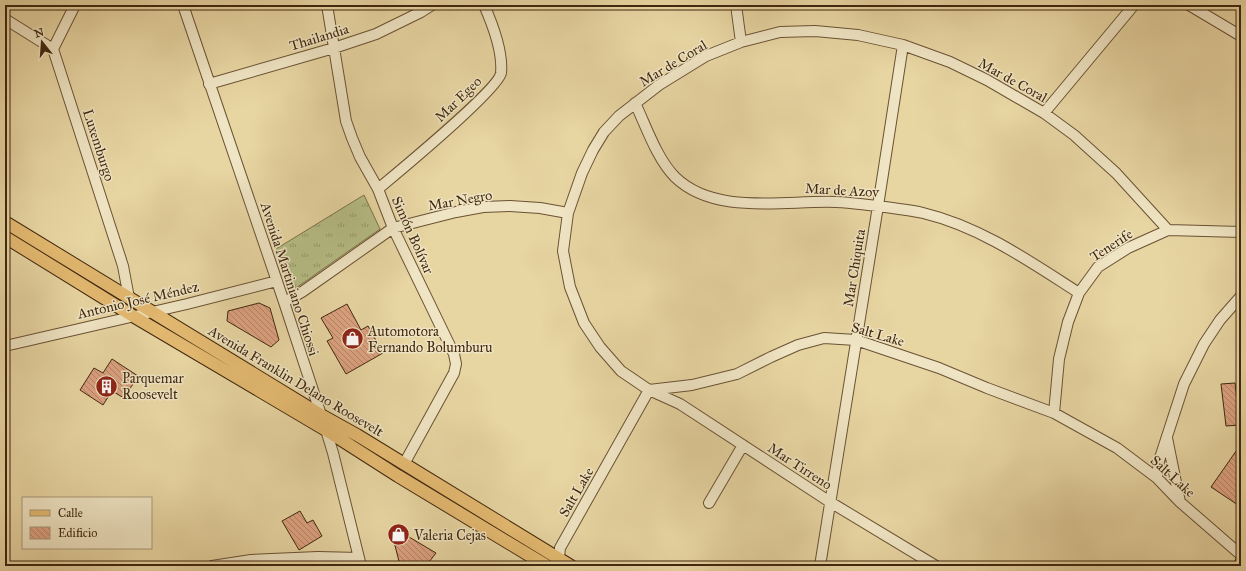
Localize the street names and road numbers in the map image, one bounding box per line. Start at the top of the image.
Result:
street label: Thailandia [287,20,351,55]
street label: Mar de Coral [636,36,710,90]
street label: Mar de Coral [975,55,1050,106]
street label: Mar Egeo [432,73,485,126]
street label: Luxemburgo [79,107,118,183]
street label: Mar de Azov [804,180,881,201]
street label: Mar Negro [427,186,494,215]
street label: Simón Bolívar [388,194,438,277]
street label: Avenida Martiniano Chiossi [256,199,322,358]
street label: Tenerife [1087,225,1136,265]
street label: Mar Chiquita [840,228,870,308]
street label: Antonio José Méndez [75,278,201,324]
street label: Salt Lake [849,319,906,350]
street label: Avenida Franklin Delano Roosevelt [204,322,386,441]
street label: Mar Tirreno [764,439,835,493]
street label: Salt Lake [1147,452,1199,501]
street label: Salt Lake [556,464,597,520]

